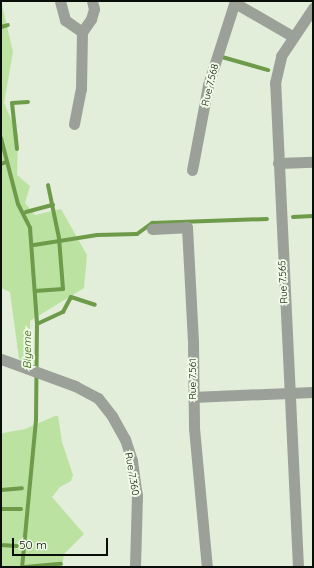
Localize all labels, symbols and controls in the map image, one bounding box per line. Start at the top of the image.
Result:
street label: Rue 7.568 [199,63,221,107]
street label: Rue 7.565 [276,260,290,304]
water label: Biyeme [20,331,34,369]
street label: Rue 7.561 [187,358,199,400]
street label: Rue 7.360 [122,452,142,496]
scale bar [14,530,110,556]
text: 50 m [19,537,47,552]

